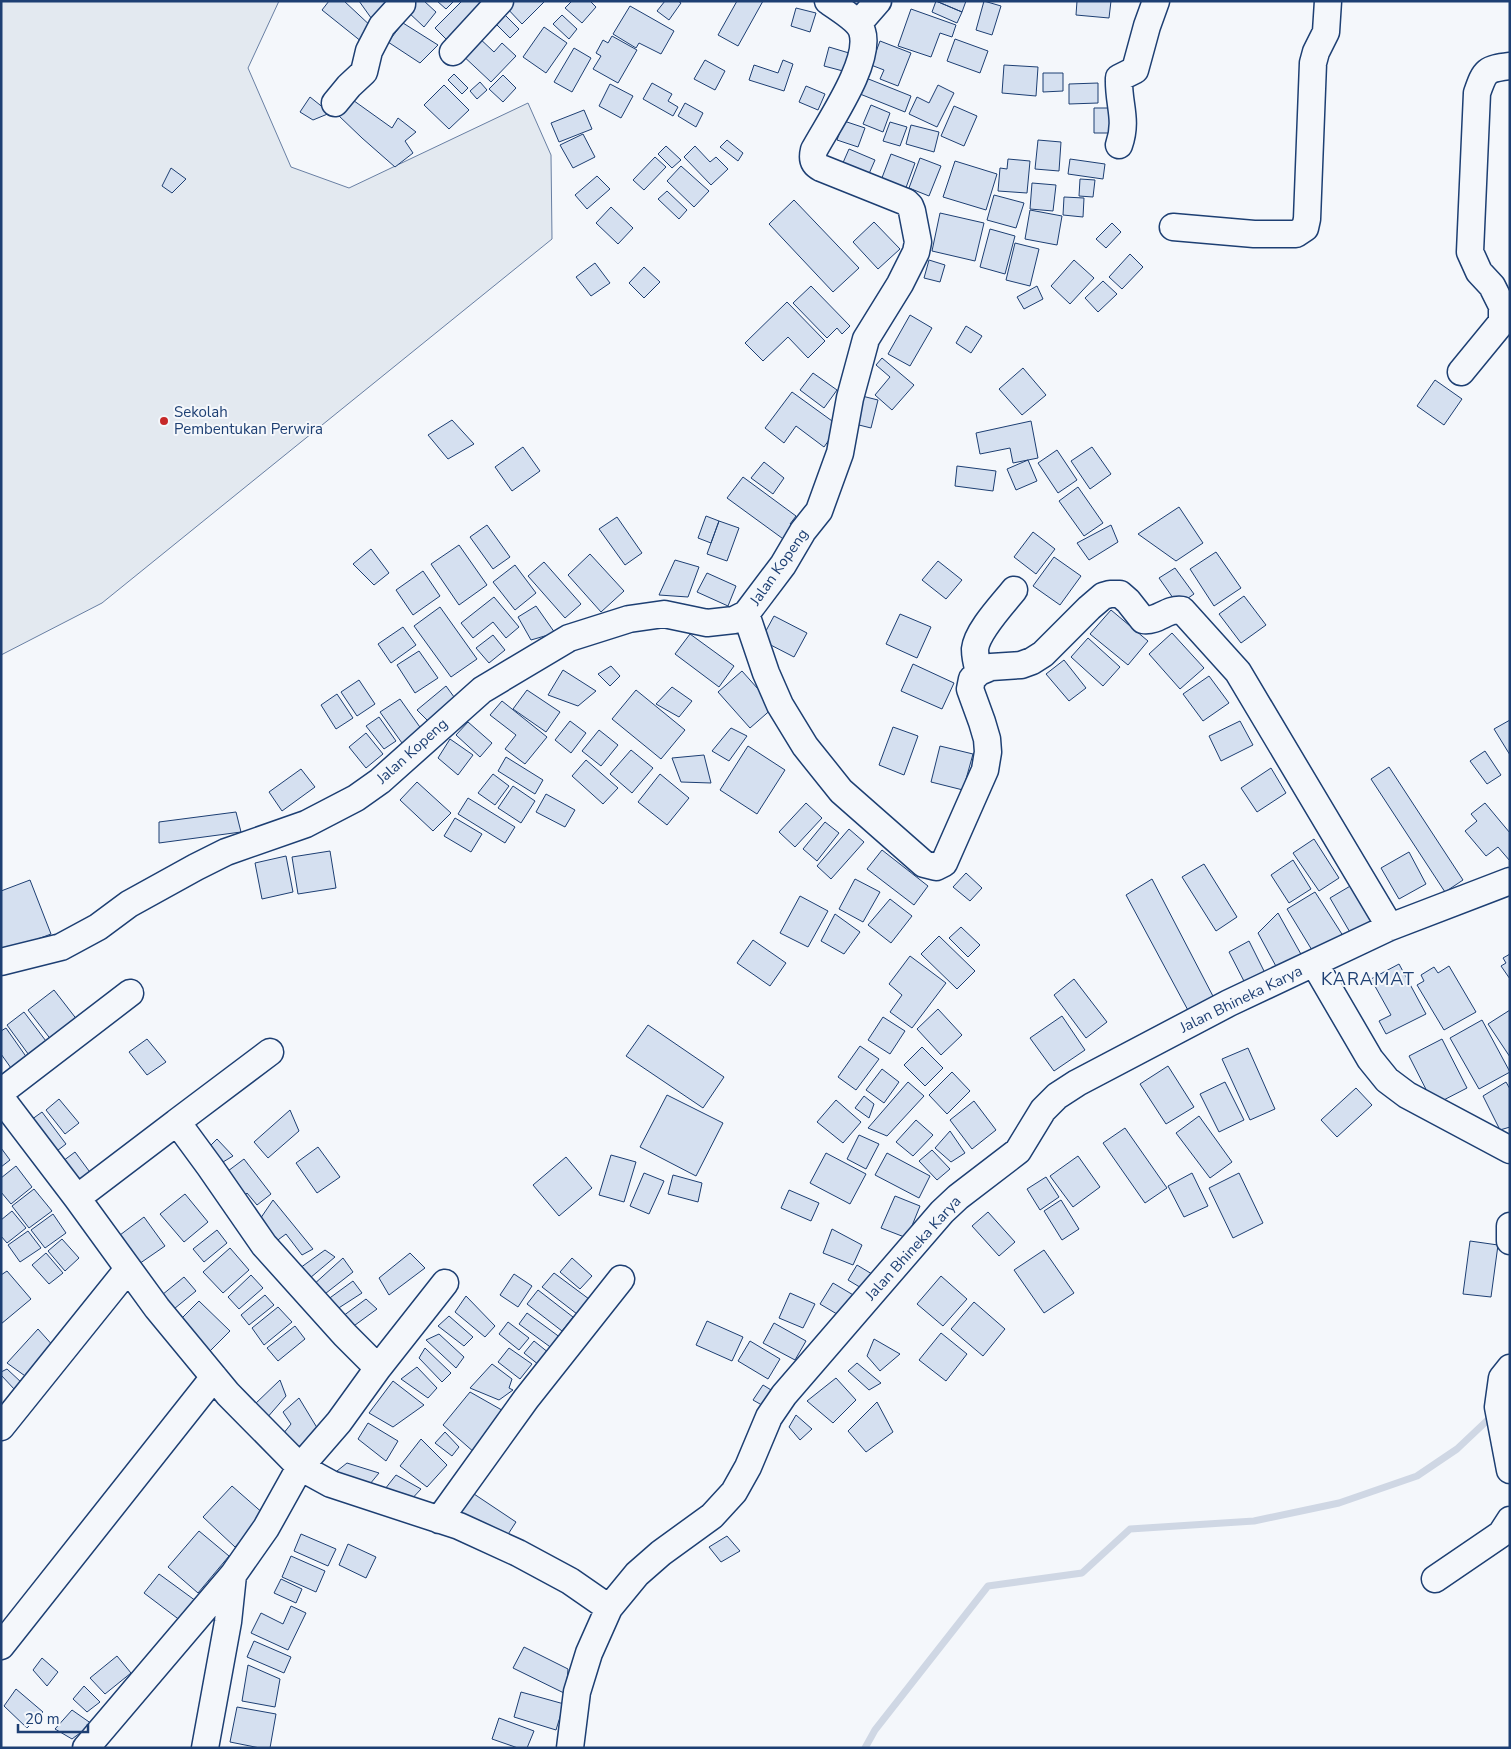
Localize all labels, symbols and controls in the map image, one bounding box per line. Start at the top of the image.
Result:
place label: Sekolah Pembentukan Perwira [174,402,323,439]
marker: Sekolah Pembentukan Perwira [158,415,170,427]
street label: Jalan Kopeng [745,525,813,610]
street label: Jalan Kopeng [371,714,452,789]
street label: Jalan Bhineka Karya [1175,961,1306,1038]
district label: KARAMAT [1321,967,1415,991]
street label: Jalan Bhineka Karya [860,1191,965,1305]
scale bar [18,1702,88,1734]
text: 20 m [25,1709,60,1729]

